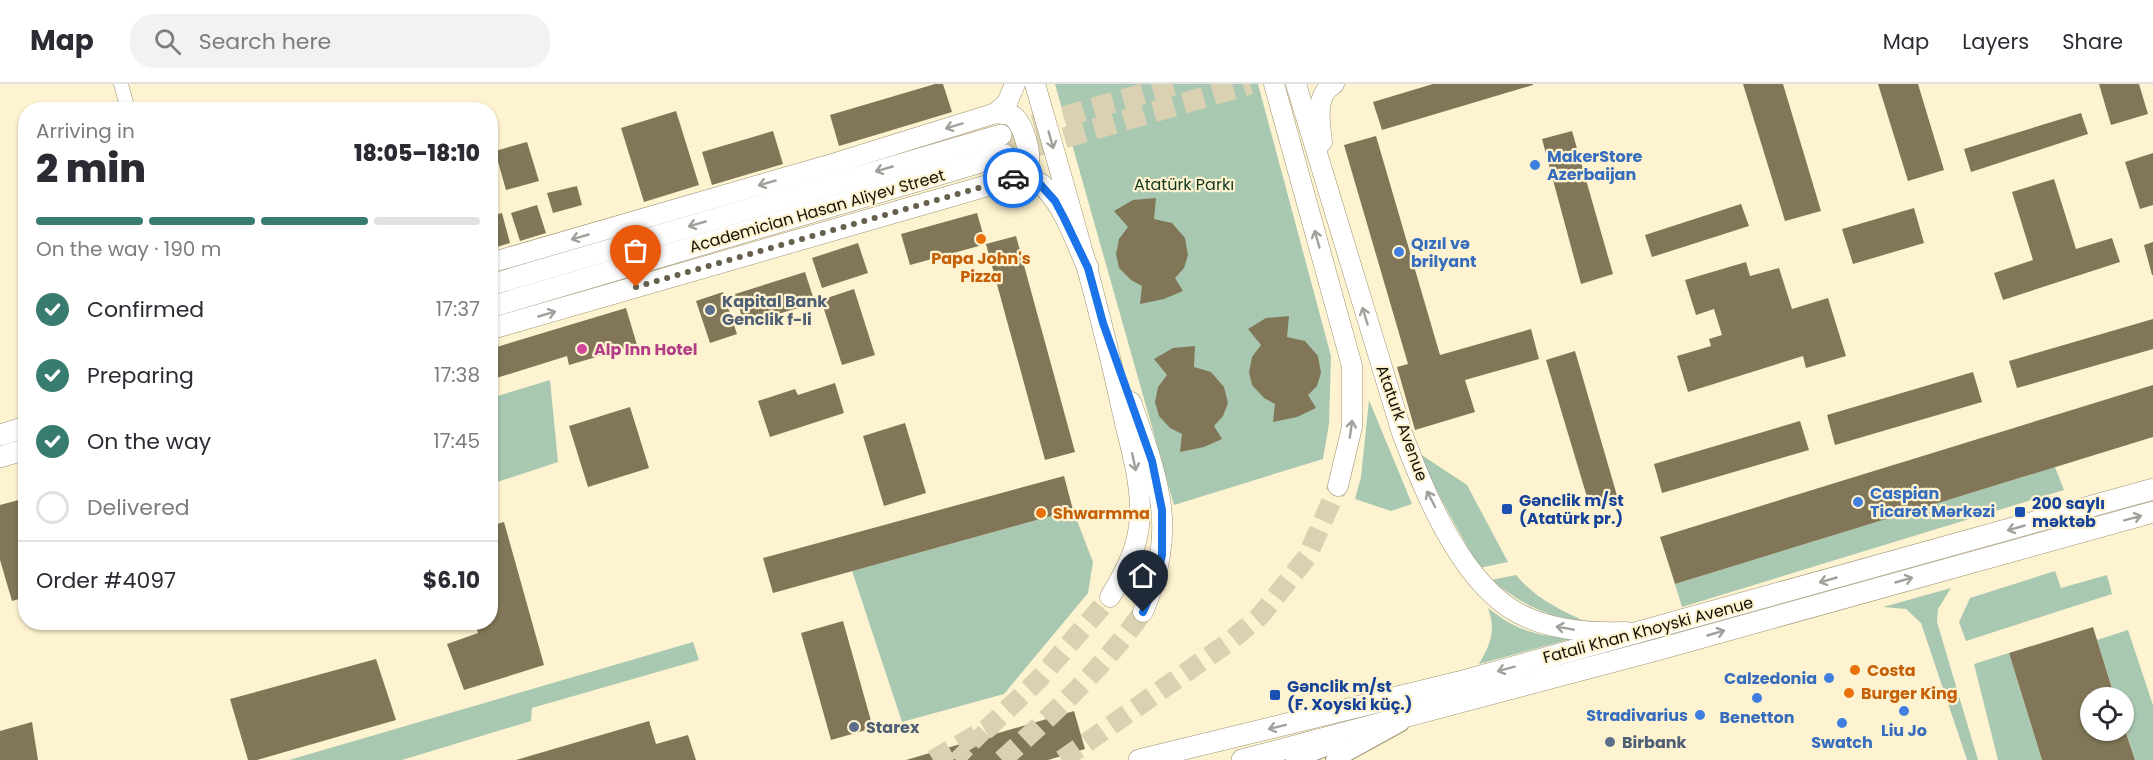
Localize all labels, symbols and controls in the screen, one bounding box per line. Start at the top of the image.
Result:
search box [130,14,550,68]
text: Map [30,21,94,60]
icon: search [151,25,184,58]
text: Search here [199,26,331,57]
text: Map [1883,27,1929,56]
text: Layers [1962,27,2029,56]
text: Share [2062,27,2123,56]
text: Arriving in [36,117,135,145]
one-way arrow [945,121,964,132]
one-way arrow [1046,130,1057,149]
text: 18:05–18:10 [354,138,480,169]
text: 2 min [36,141,146,196]
place label: MakerStore Azerbaijan [1547,145,1643,186]
courier [983,148,1043,208]
marker: MakerStore Azerbaijan [1528,158,1542,172]
icon: car [997,162,1030,195]
street label: Academician Hasan Aliyev Street [687,163,948,259]
one-way arrow [875,164,894,176]
park label: Atatürk Parkı [1134,173,1234,196]
one-way arrow [758,178,777,189]
one-way arrow [688,219,707,230]
pin [610,225,661,287]
one-way arrow [1311,230,1323,249]
one-way arrow [571,232,590,243]
marker: Papa John's Pizza [974,232,988,246]
place label: Qızıl və brilyant [1411,232,1476,273]
icon: bag [619,234,652,267]
text: On the way · 190 m [36,235,221,263]
marker: Qızıl və brilyant [1392,245,1406,259]
place label: Papa John's Pizza [931,247,1031,288]
place label: Kapital Bank Genclik f-li [722,290,827,331]
icon: check [36,293,69,326]
text: Confirmed [87,294,204,325]
text: 17:37 [436,295,480,323]
marker: Kapital Bank Genclik f-li [703,303,717,317]
one-way arrow [1359,307,1370,326]
one-way arrow [537,308,556,319]
place label: Alp Inn Hotel [594,338,697,361]
marker: Alp Inn Hotel [575,342,589,356]
icon: check [36,359,69,392]
text: Preparing [87,360,194,391]
text: 17:38 [434,361,480,389]
street label: Ataturk Avenue [1370,362,1434,484]
one-way arrow [1345,420,1356,439]
icon: check [36,425,69,458]
text: On the way [87,426,211,457]
text: 17:45 [433,427,480,455]
one-way arrow [1128,453,1140,472]
place label: Caspian Ticarət Mərkəzi [1870,482,1995,523]
place label: Gənclik m/st (Atatürk pr.) [1519,489,1624,530]
one-way arrow [1425,491,1437,508]
text: Delivered [87,492,190,523]
place label: 200 saylı məktəb [2032,492,2105,533]
marker: Caspian Ticarət Mərkəzi [1851,495,1865,509]
place label: Shwarmma [1053,502,1150,525]
marker: Gənclik m/st (Atatürk pr.) [1500,502,1514,516]
marker: 200 saylı məktəb [2013,505,2027,519]
marker: Shwarmma [1034,506,1048,520]
one-way arrow [2123,512,2142,523]
one-way arrow [2007,523,2026,534]
pin [1117,550,1168,612]
icon: home [1126,559,1159,592]
text: Order #4097 [36,565,176,596]
text: $6.10 [423,565,480,596]
one-way arrow [1894,574,1913,585]
one-way arrow [1819,575,1838,587]
street label: Fatali Khan Khoyski Avenue [1540,591,1756,669]
one-way arrow [1555,622,1575,633]
one-way arrow [1706,627,1725,638]
place label: Costa [1867,659,1916,682]
marker: Costa [1848,663,1862,677]
one-way arrow [1497,664,1516,675]
place label: Calzedonia [1724,667,1817,690]
marker: Calzedonia [1822,671,1836,685]
place label: Gənclik m/st (F. Xoyski küç.) [1287,675,1412,716]
place label: Burger King [1861,682,1958,705]
marker: Burger King [1842,686,1856,700]
map controls [2080,687,2134,741]
button: locate [2080,687,2134,741]
marker: Gənclik m/st (F. Xoyski küç.) [1268,688,1282,702]
marker: Benetton [1750,691,1764,705]
place label: Stradivarius [1586,704,1688,727]
marker: Liu Jo [1897,704,1911,718]
place label: Benetton [1719,706,1795,729]
marker: Stradivarius [1693,708,1707,722]
place label: Starex [866,716,920,739]
marker: Swatch [1835,716,1849,730]
place label: Liu Jo [1881,719,1927,742]
marker: Starex [847,720,861,734]
one-way arrow [1267,721,1286,733]
place label: Birbank [1622,731,1687,754]
place label: Swatch [1811,731,1873,754]
marker: Birbank [1603,735,1617,749]

